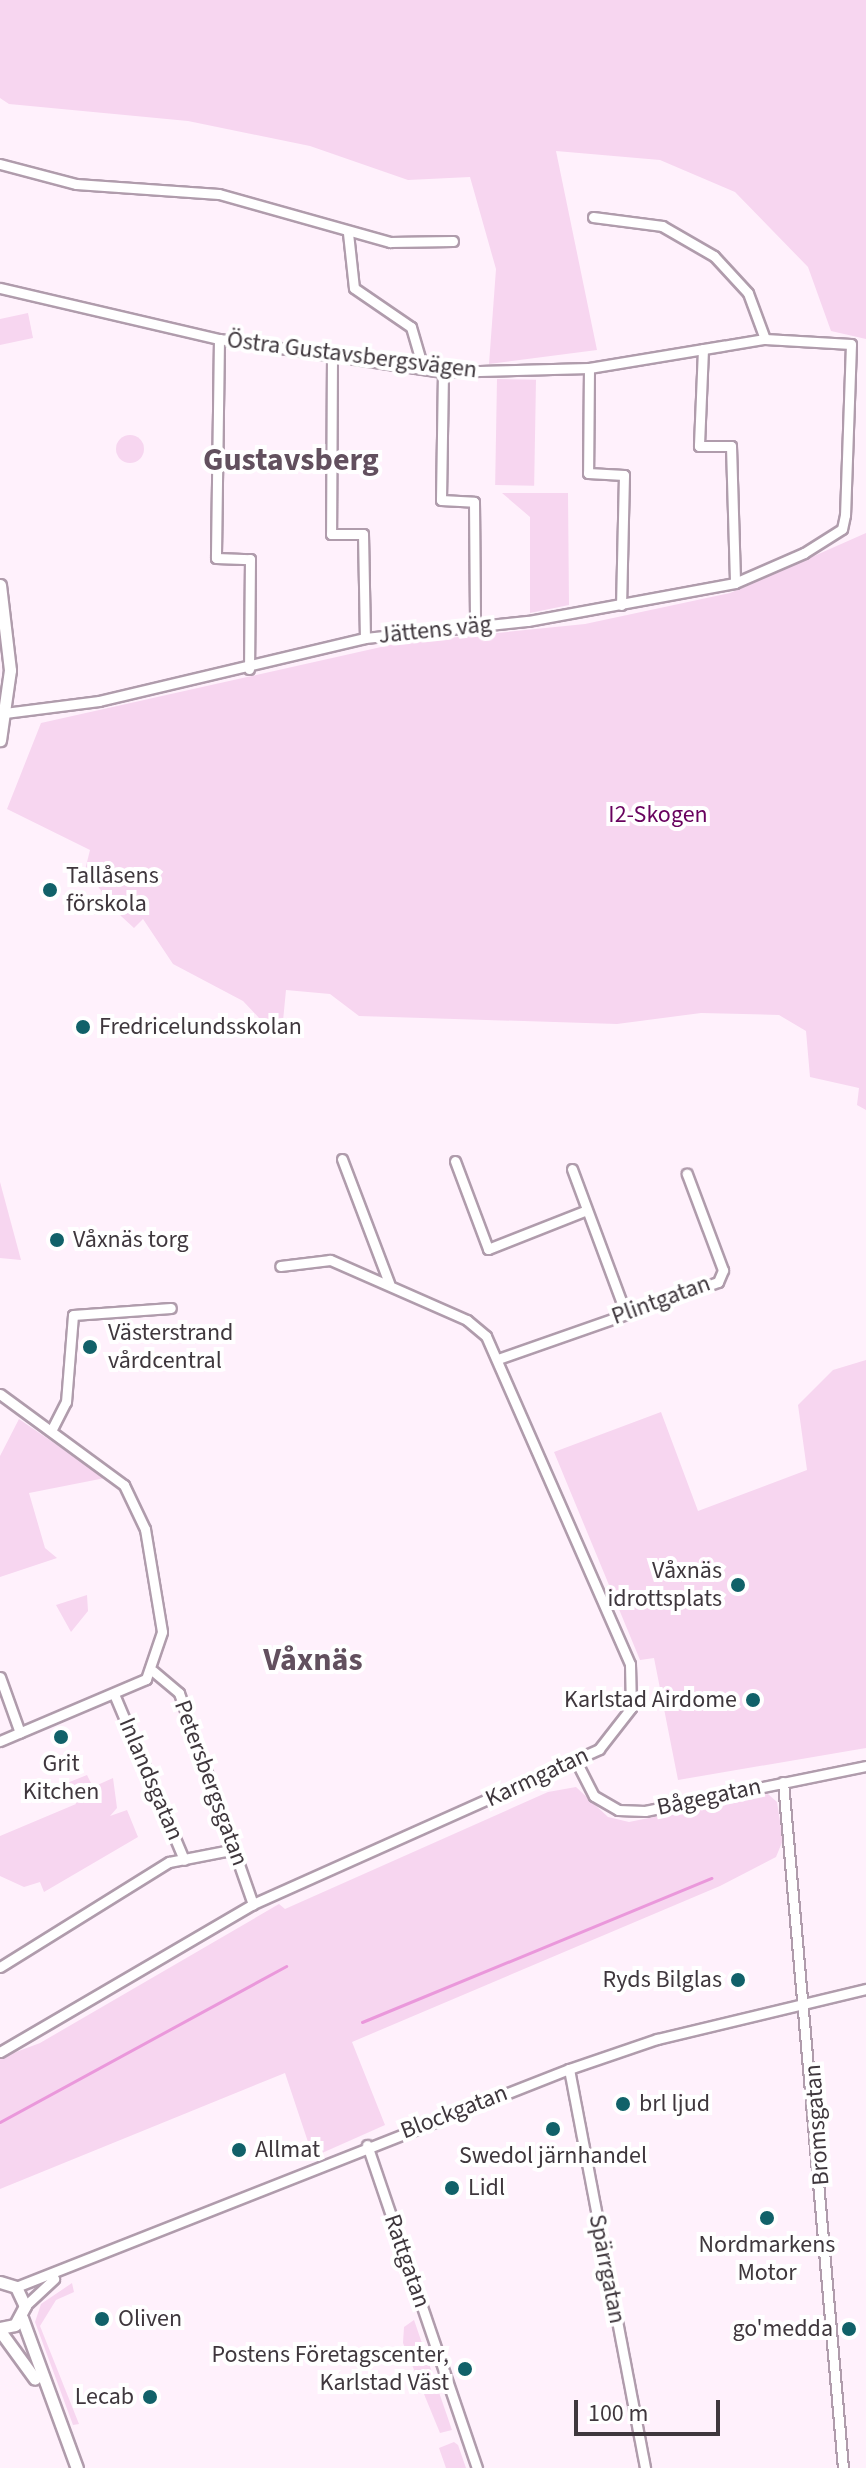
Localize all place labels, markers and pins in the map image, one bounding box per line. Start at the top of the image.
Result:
place label: Tallåsens förskola [66,862,159,918]
marker: Tallåsens förskola [41,881,59,899]
place label: Fredricelundsskolan [99,1013,302,1041]
marker: Fredricelundsskolan [74,1018,92,1036]
place label: Våxnäs torg [73,1226,189,1254]
marker: Våxnäs torg [48,1231,66,1249]
place label: Västerstrand vårdcentral [108,1319,233,1375]
marker: Västerstrand vårdcentral [79,1336,101,1358]
place label: Våxnäs idrottsplats [607,1557,722,1613]
marker: Våxnäs idrottsplats [729,1576,747,1594]
place label: Karlstad Airdome [564,1686,737,1714]
marker: Karlstad Airdome [744,1691,762,1709]
marker: Grit Kitchen [52,1728,70,1746]
place label: Grit Kitchen [23,1750,99,1806]
place label: Ryds Bilglas [603,1966,722,1994]
marker: Ryds Bilglas [729,1971,747,1989]
place label: brl ljud [639,2090,710,2118]
marker: brl ljud [614,2095,632,2113]
marker: Swedol järnhandel [544,2120,562,2138]
place label: Allmat [255,2136,320,2164]
marker: Allmat [230,2141,248,2159]
place label: Swedol järnhandel [459,2142,647,2170]
place label: Lidl [468,2174,505,2202]
marker: Lidl [443,2179,461,2197]
marker: Nordmarkens Motor [758,2209,776,2227]
place label: Nordmarkens Motor [699,2231,835,2287]
place label: Oliven [118,2305,182,2333]
marker: Oliven [93,2310,111,2328]
place label: go'medda [732,2315,833,2343]
marker: go'medda [840,2320,858,2338]
place label: Postens Företagscenter, Karlstad Väst [212,2341,449,2397]
marker: Postens Företagscenter, Karlstad Väst [456,2360,474,2378]
place label: Lecab [75,2383,134,2411]
marker: Lecab [141,2388,159,2406]

